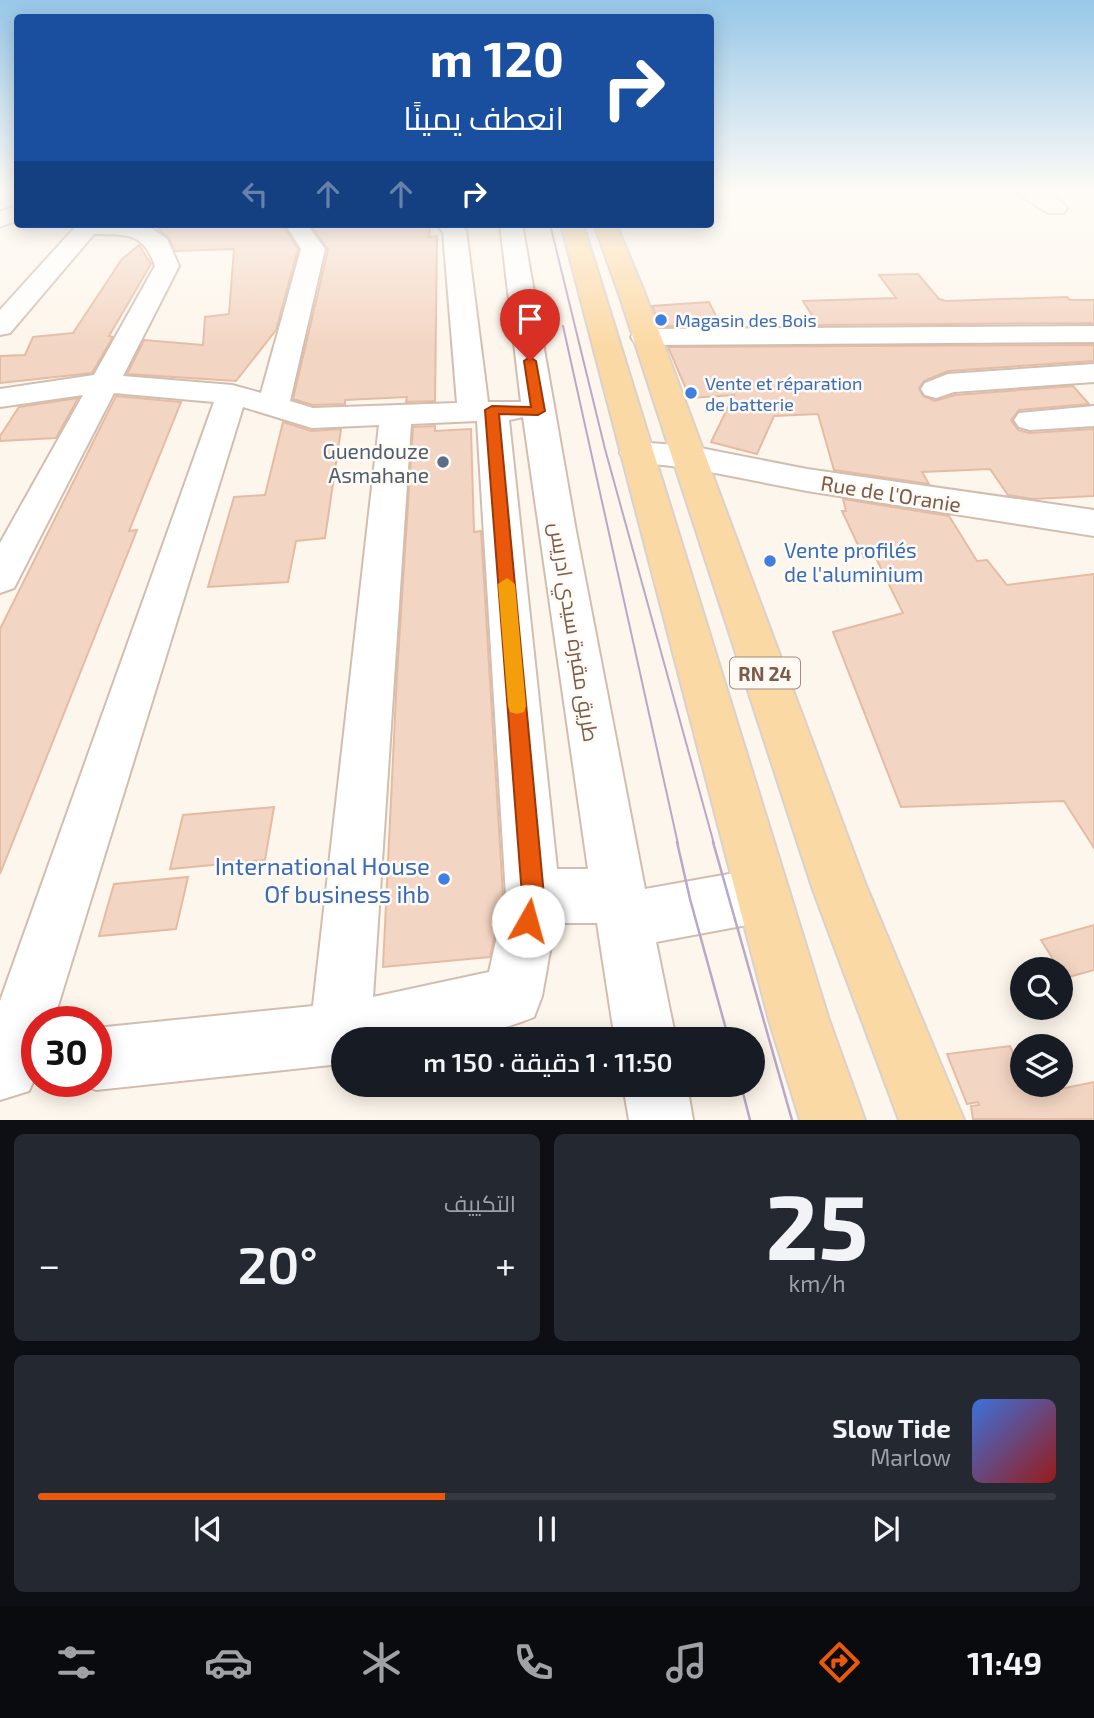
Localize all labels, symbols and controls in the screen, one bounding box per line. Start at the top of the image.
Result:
text: 120 m [430,28,564,87]
icon: right [588,42,679,133]
text: انعطف يمينًا [403,98,564,136]
icon: left [236,175,274,213]
icon: ahead [309,175,347,213]
icon: ahead [382,175,420,213]
icon: right [455,175,493,213]
pin [500,289,560,361]
icon: arrive [511,300,549,338]
place label: Magasin des Bois [675,309,817,331]
marker: Magasin des Bois [653,312,669,328]
place label: Vente et réparation de batterie [705,372,863,415]
marker: Vente et réparation de batterie [683,385,699,401]
place label: Guendouze Asmahane [322,438,429,487]
marker: Guendouze Asmahane [435,454,451,470]
street label: Rue de l'Oranie [819,470,963,516]
street label: طريق مقبرة سيدي ادريس [540,520,605,744]
place label: Vente profilés de l'aluminium [784,537,923,586]
marker: Vente profilés de l'aluminium [762,553,778,569]
road number: RN 24 [730,658,800,688]
place label: International House Of business ihb [215,851,430,908]
marker: International House Of business ihb [436,871,452,887]
position arrow [491,884,565,958]
map controls [1010,957,1073,1097]
button: search [1010,957,1073,1020]
speed limit sign: 30 [21,1006,112,1097]
button: layers [1010,1034,1073,1097]
text: 11:50 · 1 دقيقة · 150 m [423,1046,673,1077]
text: 25 [765,1169,869,1278]
text: التكييف [444,1189,516,1217]
text: 20° [237,1232,318,1294]
text: − [38,1241,60,1287]
text: + [495,1241,516,1287]
text: km/h [788,1269,846,1297]
text: Slow Tide [832,1412,951,1443]
text: Marlow [870,1443,951,1471]
icon: previous [189,1510,227,1548]
icon: pause [528,1510,566,1548]
icon: next [867,1510,905,1548]
icon: filters [52,1638,101,1687]
icon: car [204,1638,253,1687]
icon: climate [357,1638,406,1687]
icon: phone [509,1638,558,1687]
icon: music [662,1638,711,1687]
icon: directions [815,1638,864,1687]
text: 11:49 [967,1643,1042,1681]

